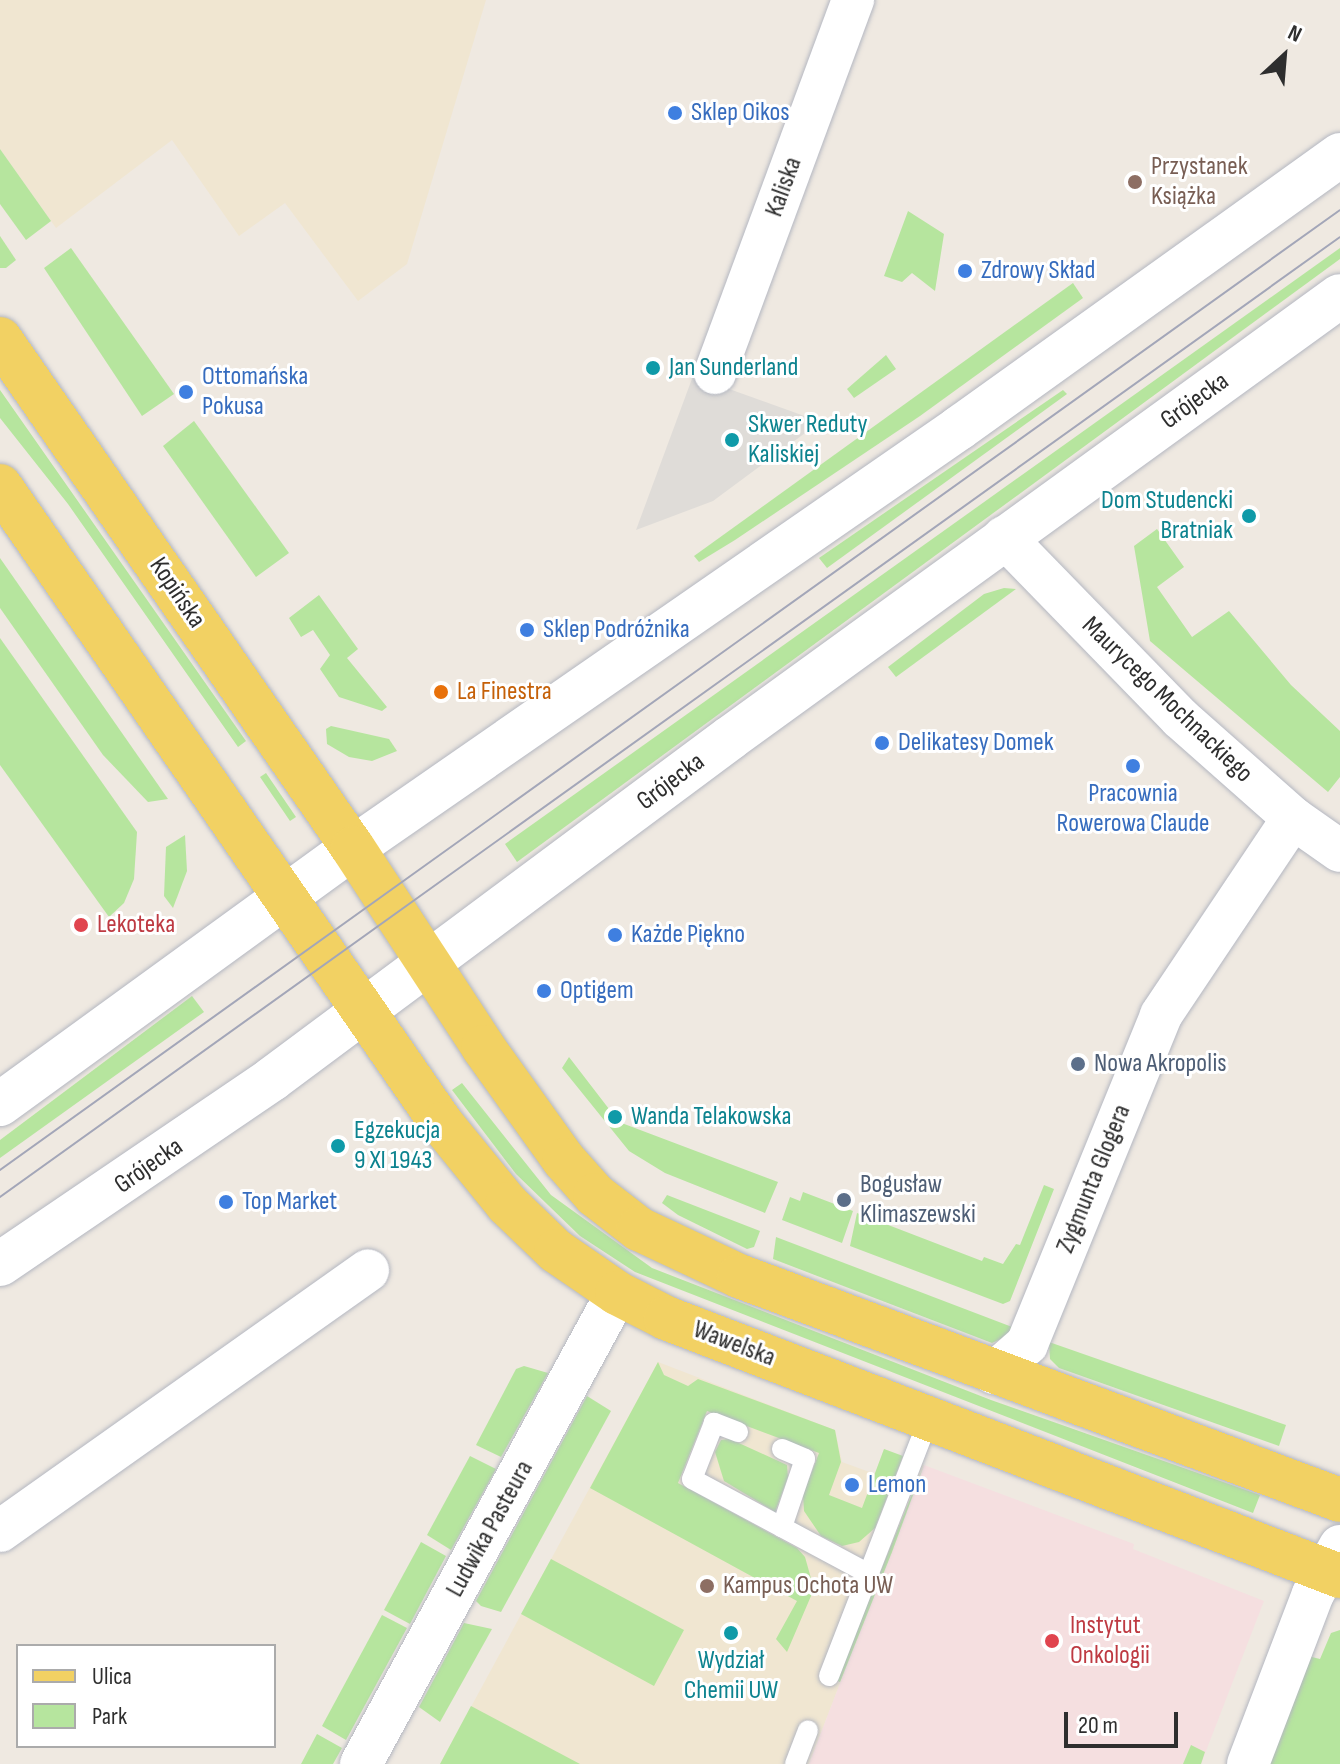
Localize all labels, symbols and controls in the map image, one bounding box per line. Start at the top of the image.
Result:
north arrow [1244,16,1324,96]
text: N [1284,19,1306,49]
place label: Sklep Oikos [691,97,790,129]
marker: Sklep Oikos [666,104,684,122]
place label: Przystanek Książka [1151,151,1248,212]
street label: Kaliska [759,153,809,221]
marker: Przystanek Książka [1126,173,1144,191]
place label: Zdrowy Skład [981,255,1095,287]
marker: Zdrowy Skład [956,262,974,280]
place label: Jan Sunderland [669,352,798,384]
marker: Jan Sunderland [644,359,662,377]
place label: Ottomańska Pokusa [202,361,308,422]
street label: Grójecka [1155,366,1235,436]
marker: Ottomańska Pokusa [177,383,195,401]
place label: Skwer Reduty Kaliskiej [748,409,868,470]
marker: Skwer Reduty Kaliskiej [723,431,741,449]
place label: Dom Studencki Bratniak [1101,485,1233,546]
marker: Dom Studencki Bratniak [1240,507,1258,525]
street label: Kopińska [142,552,212,634]
street label: Maurycego Mochnackiego [1075,611,1259,789]
place label: Sklep Podróżnika [543,614,690,646]
marker: Sklep Podróżnika [518,621,536,639]
place label: La Finestra [457,676,552,708]
marker: La Finestra [432,683,450,701]
place label: Delikatesy Domek [898,727,1054,759]
marker: Delikatesy Domek [873,734,891,752]
street label: Grójecka [631,747,711,817]
marker: Pracownia Rowerowa Claude [1124,757,1142,775]
place label: Pracownia Rowerowa Claude [1056,778,1210,840]
place label: Lekoteka [97,909,175,941]
marker: Lekoteka [72,916,90,934]
place label: Każde Piękno [631,919,745,951]
marker: Każde Piękno [606,926,624,944]
place label: Optigem [560,975,634,1007]
marker: Optigem [535,982,553,1000]
place label: Nowa Akropolis [1094,1048,1227,1080]
marker: Nowa Akropolis [1069,1055,1087,1073]
street label: Zygmunta Glogera [1050,1100,1138,1258]
place label: Wanda Telakowska [631,1101,792,1133]
marker: Wanda Telakowska [606,1108,624,1126]
place label: Egzekucja 9 XI 1943 [354,1115,440,1176]
street label: Grójecka [109,1131,189,1201]
marker: Egzekucja 9 XI 1943 [329,1137,347,1155]
place label: Bogusław Klimaszewski [860,1169,976,1230]
place label: Top Market [242,1186,337,1218]
marker: Bogusław Klimaszewski [835,1191,853,1209]
marker: Top Market [217,1193,235,1211]
street label: Wawelska [689,1314,779,1374]
street label: Ludwika Pasteura [440,1455,540,1603]
place label: Lemon [868,1469,926,1501]
marker: Lemon [843,1476,861,1494]
place label: Kampus Ochota UW [723,1570,893,1602]
marker: Kampus Ochota UW [698,1577,716,1595]
place label: Instytut Onkologii [1070,1610,1150,1672]
marker: Wydział Chemii UW [722,1624,740,1642]
marker: Instytut Onkologii [1041,1630,1063,1652]
legend [16,1644,276,1748]
place label: Wydział Chemii UW [684,1645,778,1706]
text: Ulica [92,1662,132,1691]
scale bar [1068,1696,1182,1746]
text: Park [92,1702,127,1731]
text: 20 m [1078,1711,1118,1740]

